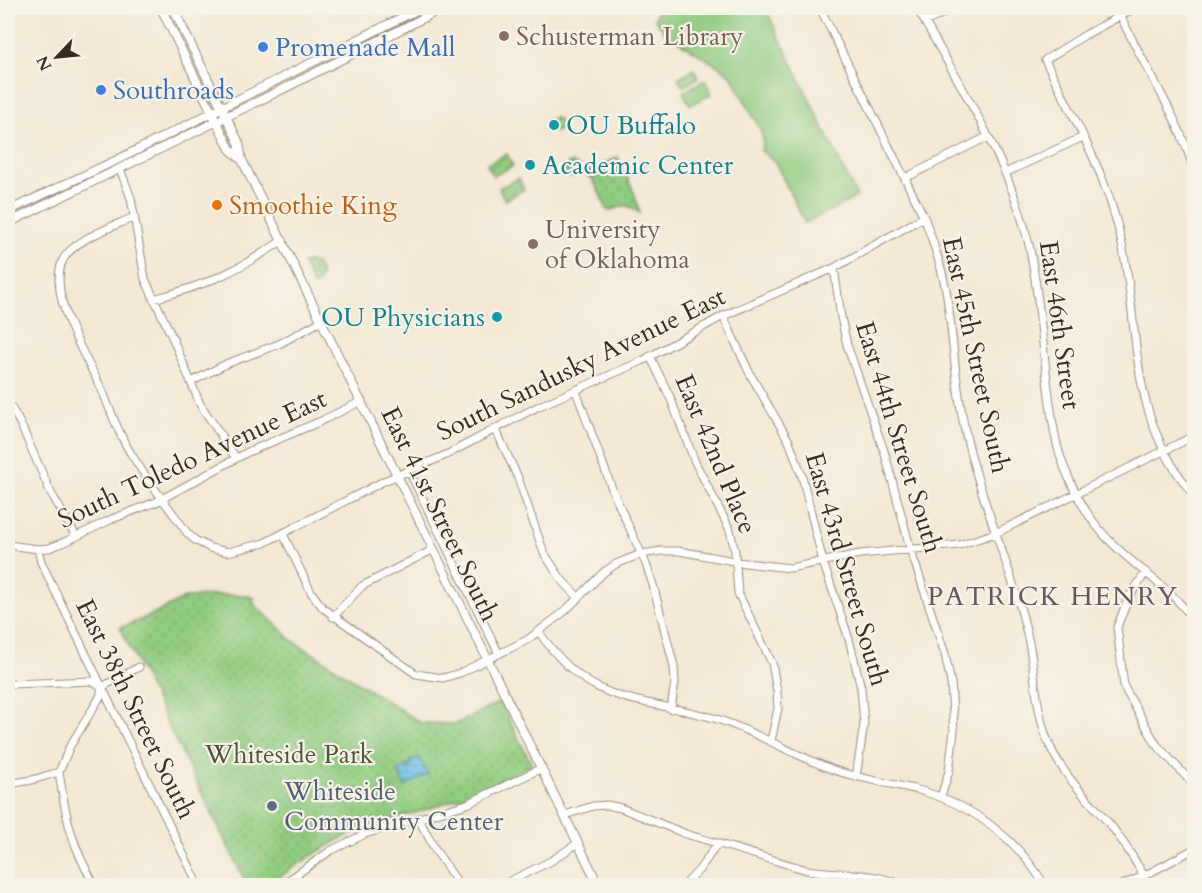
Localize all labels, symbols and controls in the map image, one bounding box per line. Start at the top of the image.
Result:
place label: Schusterman Library [516,19,744,54]
north arrow [27,27,87,87]
marker: Schusterman Library [497,29,511,43]
place label: Promenade Mall [275,30,456,65]
marker: Promenade Mall [256,40,270,54]
text: N [31,52,57,74]
place label: Southroads [113,73,234,108]
marker: Southroads [94,83,108,97]
place label: OU Buffalo [566,108,696,143]
marker: OU Buffalo [547,118,561,132]
place label: Academic Center [542,148,734,183]
marker: Academic Center [523,158,537,172]
place label: Smoothie King [229,188,397,223]
marker: Smoothie King [210,198,224,212]
place label: University of Oklahoma [545,212,690,277]
street label: East 45th Street South [934,234,1018,476]
marker: University of Oklahoma [526,237,540,251]
street label: East 46th Street [1031,238,1089,412]
street label: South Sandusky Avenue East [431,279,731,449]
place label: OU Physicians [321,300,485,335]
marker: OU Physicians [490,310,504,324]
street label: East 44th Street South [847,317,951,557]
street label: East 42nd Place [667,369,765,539]
street label: South Toledo Avenue East [52,381,332,537]
street label: East 41st Street South [373,401,507,627]
street label: East 43rd Street South [797,448,897,690]
district label: PATRICK HENRY [927,578,1179,615]
street label: East 38th Street South [68,593,204,825]
park label: Whiteside Park [204,737,374,772]
place label: Whiteside Community Center [283,774,504,839]
marker: Whiteside Community Center [265,799,279,813]

